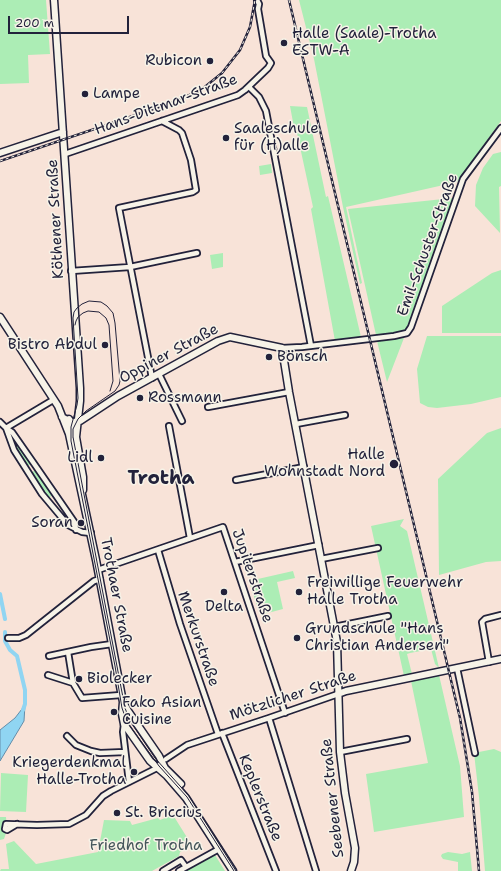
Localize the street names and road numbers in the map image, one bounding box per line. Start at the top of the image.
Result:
street label: Hans-Dittmar-Straße [92,71,240,139]
street label: Köthener Straße [44,159,68,279]
street label: Emil-Schuster-Straße [394,171,462,319]
street label: Oppiner Straße [116,320,222,388]
street label: Jupiterstraße [228,527,276,625]
street label: Trothaer Straße [96,536,136,654]
street label: Merkurstraße [173,589,223,689]
street label: Mötzlicher Straße [227,667,359,725]
street label: Seebener Straße [318,737,348,859]
street label: Keplerstraße [234,752,286,844]

